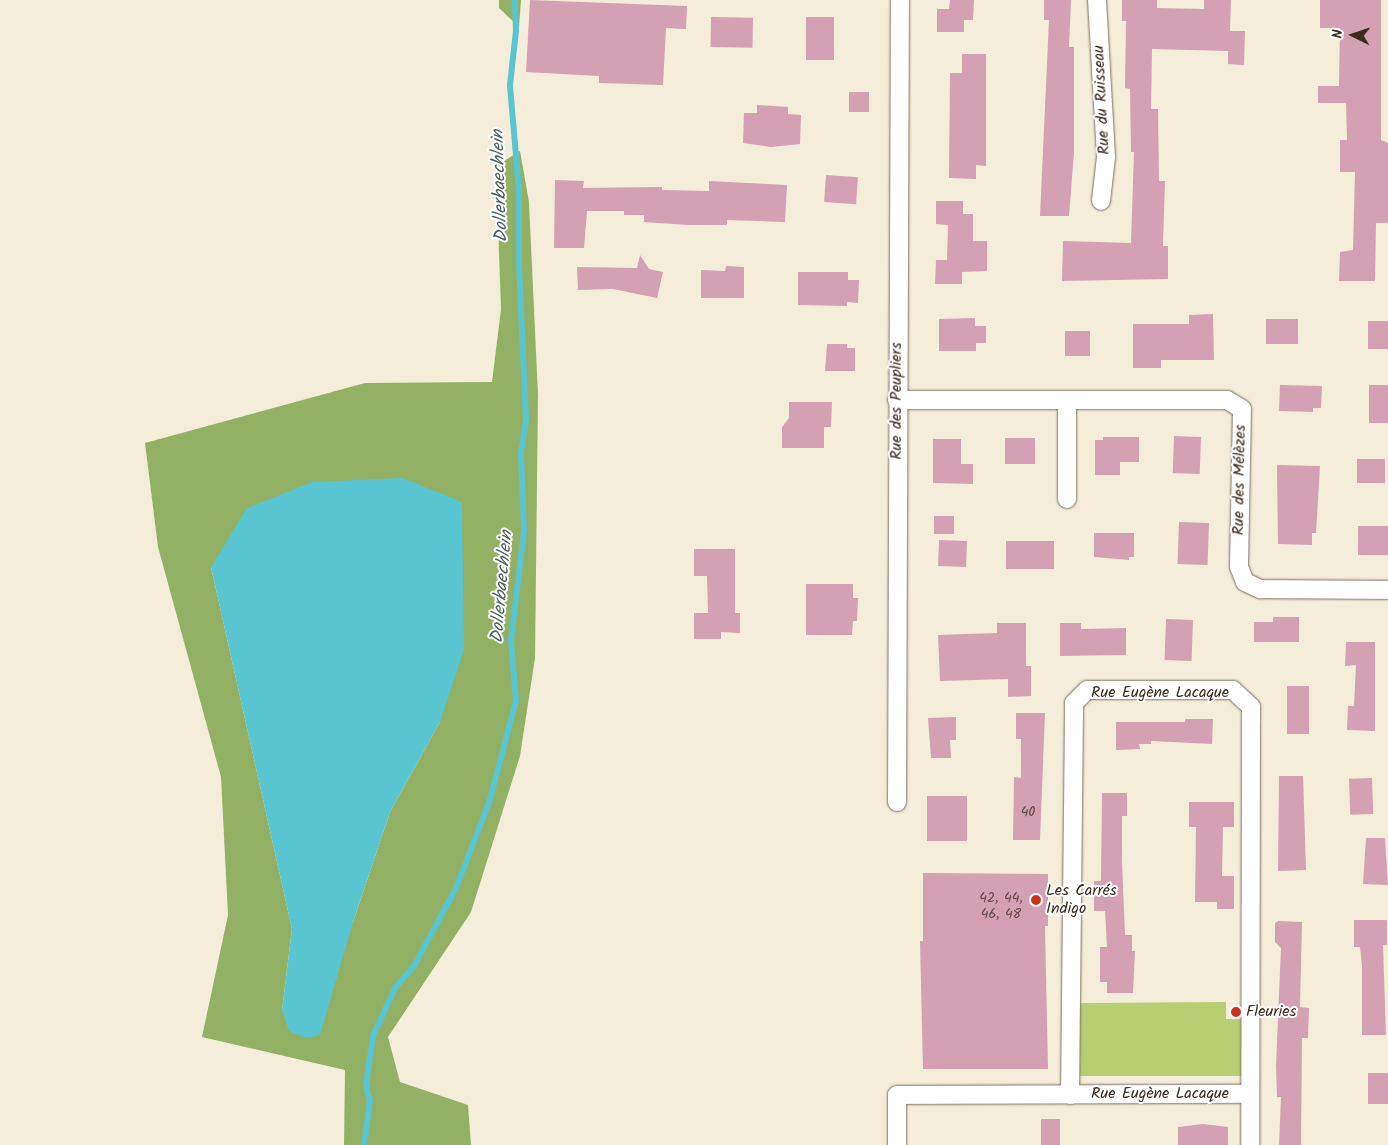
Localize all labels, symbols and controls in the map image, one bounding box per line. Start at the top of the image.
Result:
north arrow [1328,10,1378,60]
text: N [1327,29,1349,39]
street label: Rue du Ruisseau [1090,45,1114,155]
water label: Dollerbaechlein [488,129,514,243]
street label: Rue des Peupliers [887,342,907,460]
street label: Rue des Mélèzes [1229,424,1251,536]
water label: Dollerbaechlein [487,530,519,644]
street label: Rue Eugène Lacaque [1091,683,1229,703]
house number: 40 [1021,804,1035,820]
place label: Les Carrés Indigo [1046,881,1117,919]
house number: 42, 44, 46, 48 [979,890,1023,922]
marker: Les Carrés Indigo [1030,894,1042,906]
place label: Fleuries [1246,1002,1296,1022]
marker: Fleuries [1230,1006,1242,1018]
street label: Rue Eugène Lacaque [1091,1084,1229,1104]

